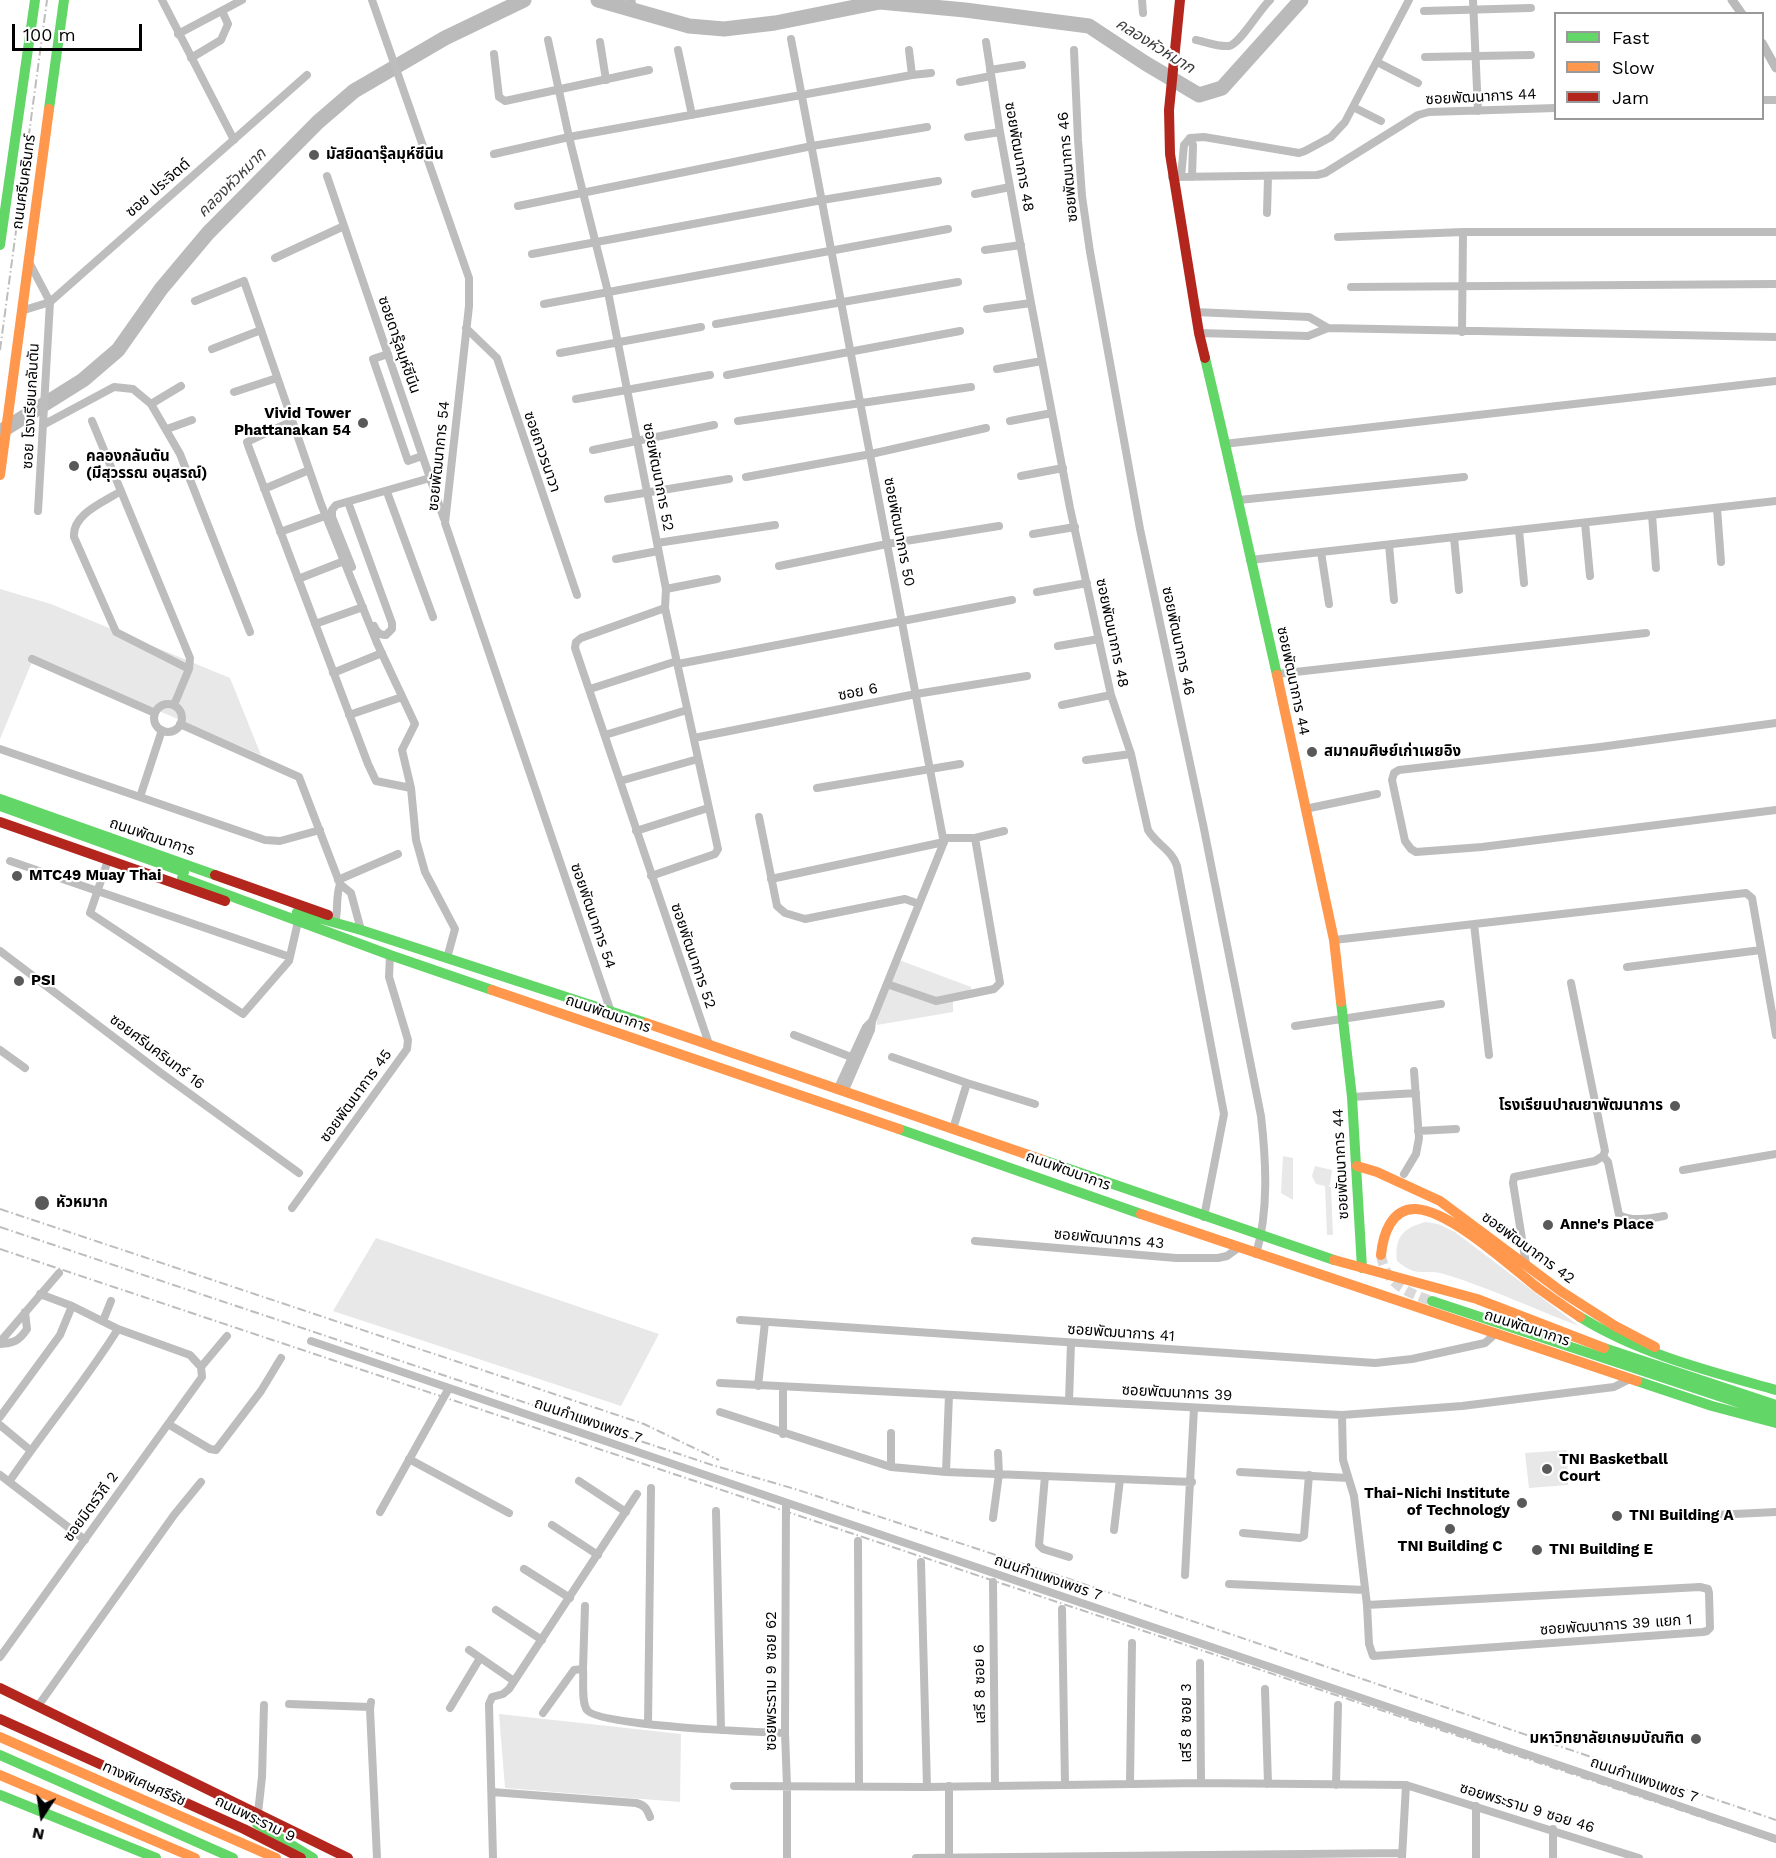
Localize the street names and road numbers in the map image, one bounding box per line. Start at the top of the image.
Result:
street label: ซอยพัฒนาการ 44 [1425,85,1537,109]
street label: ซอยพัฒนาการ 48 [1000,101,1038,213]
street label: ซอยพัฒนาการ 46 [1054,111,1082,223]
street label: ถนนศรีนครินทร์ [8,133,40,231]
street label: ซอย ประจิตต์ [122,155,194,221]
street label: ซอยดารุ๊ลมุห์ซีนีน [374,294,424,396]
street label: ซอย โรงเรียนกลันตัน [19,343,43,469]
street label: ซอยพัฒนาการ 54 [424,400,454,512]
street label: ซอยถาวรนาวา [520,409,564,495]
street label: ซอยพัฒนาการ 52 [639,421,677,533]
street label: ซอยพัฒนาการ 50 [880,476,918,588]
street label: ซอยพัฒนาการ 48 [1092,577,1132,689]
street label: ซอยพัฒนาการ 46 [1158,585,1198,697]
street label: ซอยพัฒนาการ 44 [1273,625,1313,737]
street label: ซอย 6 [837,679,879,705]
street label: ถนนพัฒนาการ [107,814,197,860]
street label: ซอยพัฒนาการ 54 [566,861,620,971]
street label: ซอยพัฒนาการ 52 [667,901,719,1011]
street label: ถนนพัฒนาการ [563,991,653,1037]
street label: ซอยศรีนครินทร์ 16 [106,1010,208,1094]
street label: ซอยพัฒนาการ 45 [316,1046,396,1146]
street label: ซอยพัฒนาการ 44 [1329,1108,1353,1220]
street label: ถนนพัฒนาการ [1023,1147,1113,1195]
street label: ซอยพัฒนาการ 42 [1478,1208,1578,1288]
street label: ซอยพัฒนาการ 43 [1053,1225,1165,1253]
street label: ถนนพัฒนาการ [1482,1306,1572,1350]
street label: ซอยพัฒนาการ 41 [1067,1320,1175,1346]
street label: ซอยพัฒนาการ 39 [1121,1381,1233,1405]
street label: ถนนกำแพงเพชร 7 [532,1394,644,1448]
street label: ซอยมิตรวิถี 2 [60,1468,122,1546]
street label: ถนนกำแพงเพชร 7 [992,1551,1104,1605]
street label: ซอยพระราม 9 ซอย 62 [763,1611,781,1751]
street label: ซอยพัฒนาการ 39 แยก 1 [1539,1611,1693,1639]
street label: เสรี 8 ซอย 6 [970,1644,990,1724]
street label: เสรี 8 ซอย 3 [1178,1683,1196,1763]
street label: ถนนกำแพงเพชร 7 [1588,1753,1700,1807]
street label: ทางพิเศษศรีรัช [100,1758,188,1810]
street label: ซอยพระราม 9 ซอย 46 [1457,1779,1597,1837]
street label: ถนนพระราม 9 [212,1792,298,1846]

